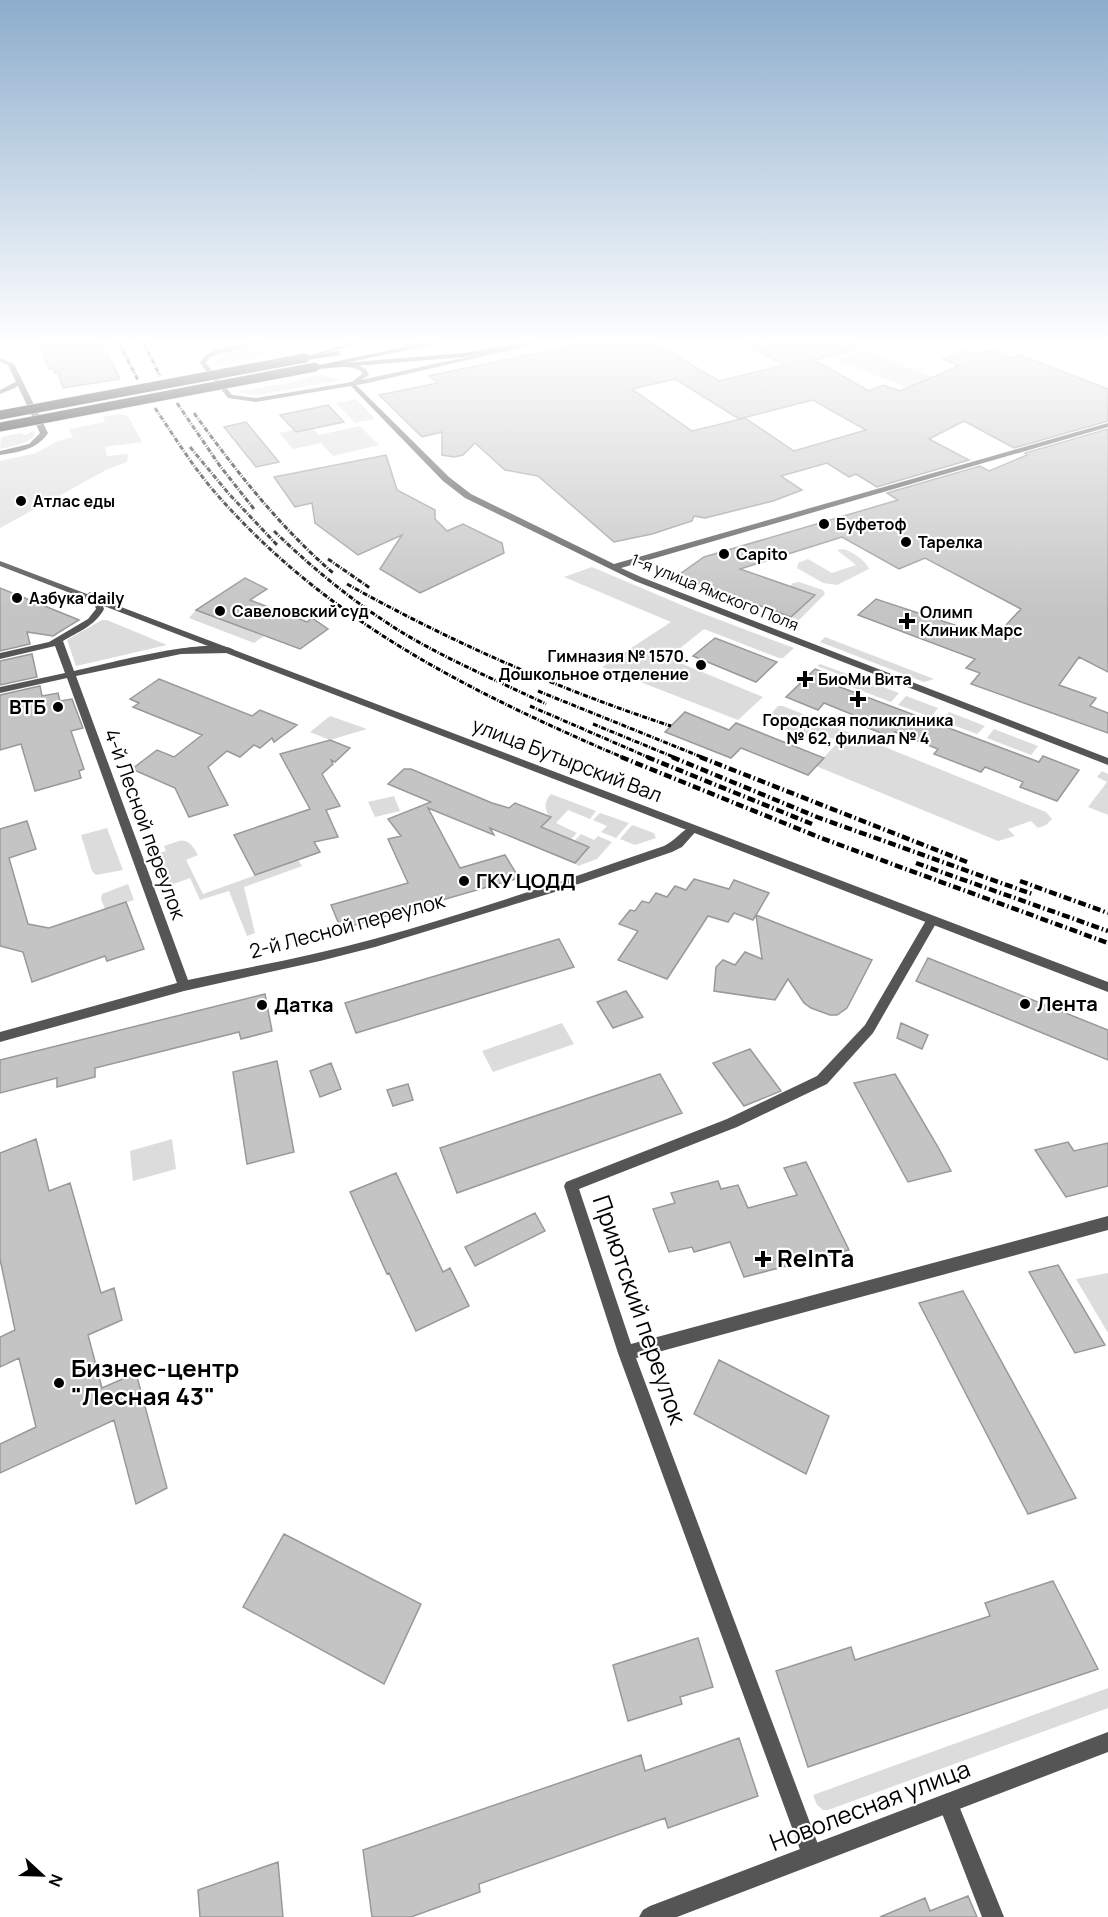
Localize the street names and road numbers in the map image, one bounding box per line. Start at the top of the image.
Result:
street label: 1-я улица Ямского Поля [628,548,802,636]
street label: улица Бутырский Вал [468,711,666,808]
street label: 4-й Лесной переулок [98,725,193,924]
street label: 2-й Лесной переулок [246,886,448,965]
street label: Приютский переулок [586,1191,695,1429]
street label: Новолесная улица [765,1751,974,1858]

